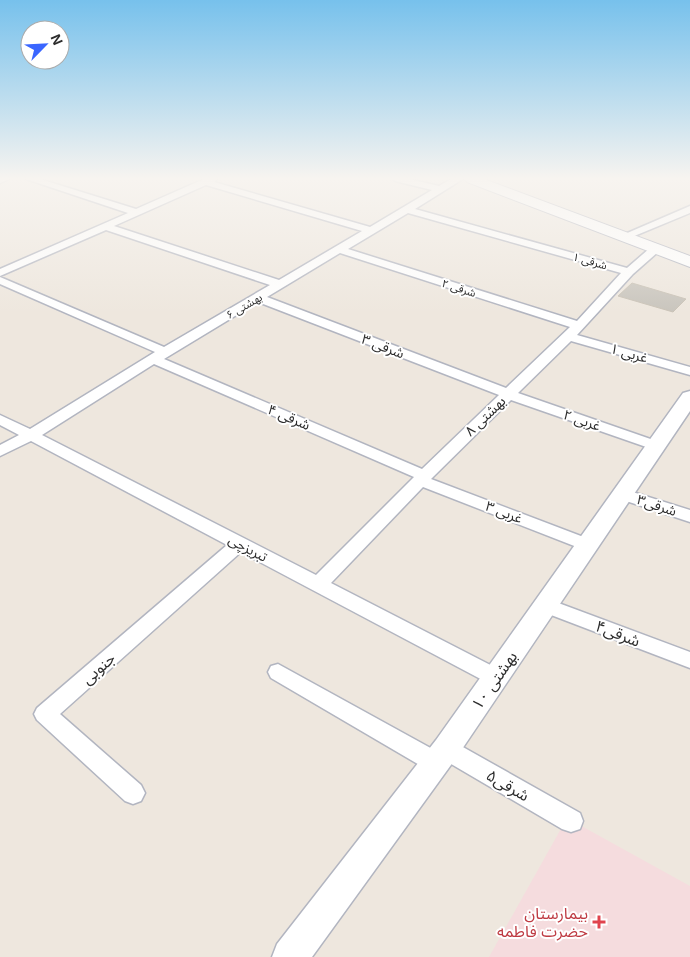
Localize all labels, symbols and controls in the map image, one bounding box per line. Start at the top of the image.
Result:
north arrow [20,20,70,70]
text: N [48,32,66,48]
street label: شرقی ۱ [571,250,609,273]
street label: شرقی ۲ [440,277,478,300]
street label: بهشتی ۶ [224,291,265,322]
street label: شرقی ۳ [359,331,407,362]
street label: غربی ۱ [608,340,650,367]
street label: بهشتی ۸ [461,393,509,440]
street label: شرقی ۴ [265,401,313,434]
street label: غربی ۲ [561,406,603,435]
street label: شرقی۳ [635,491,679,520]
street label: غربی ۳ [483,498,525,527]
street label: تبریزچی [225,531,270,567]
street label: شرقی۴ [593,617,643,651]
street label: بهشتی ۱۰ [468,648,521,713]
street label: جنوبی [78,649,119,688]
street label: شرقی۵ [483,766,532,805]
place label: بیمارستان حضرت فاطمه [497,905,588,941]
marker: بیمارستان حضرت فاطمه [592,915,606,929]

